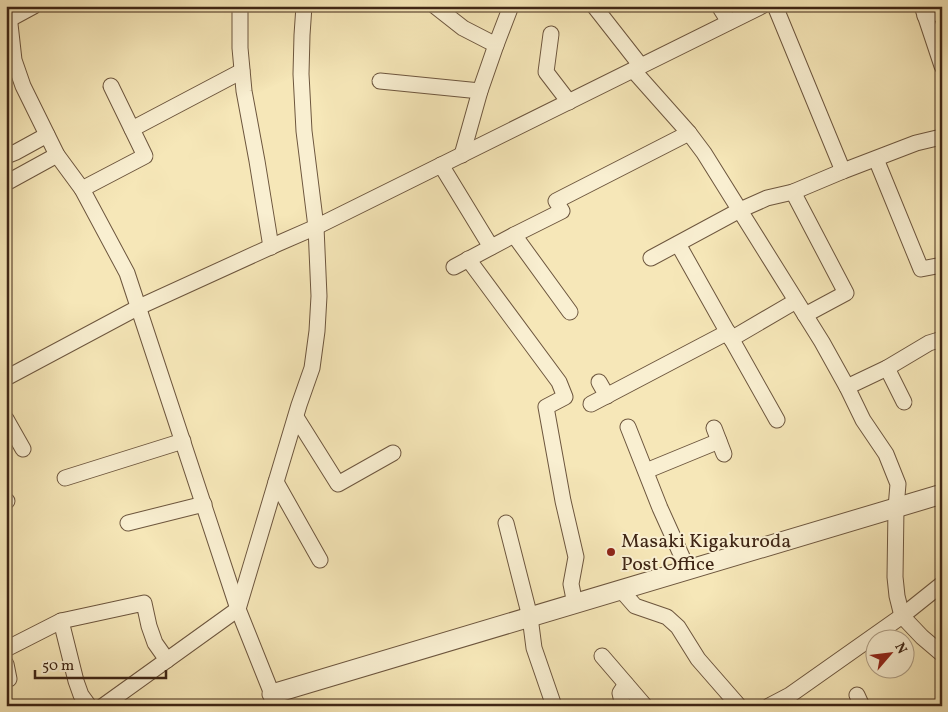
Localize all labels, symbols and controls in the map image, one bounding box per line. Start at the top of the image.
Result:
place label: Masaki Kigakuroda Post Office [621,528,791,579]
marker: Masaki Kigakuroda Post Office [605,546,617,558]
north arrow [866,630,916,680]
text: N [889,640,911,658]
scale bar [35,647,166,679]
text: 50 m [42,656,74,677]

